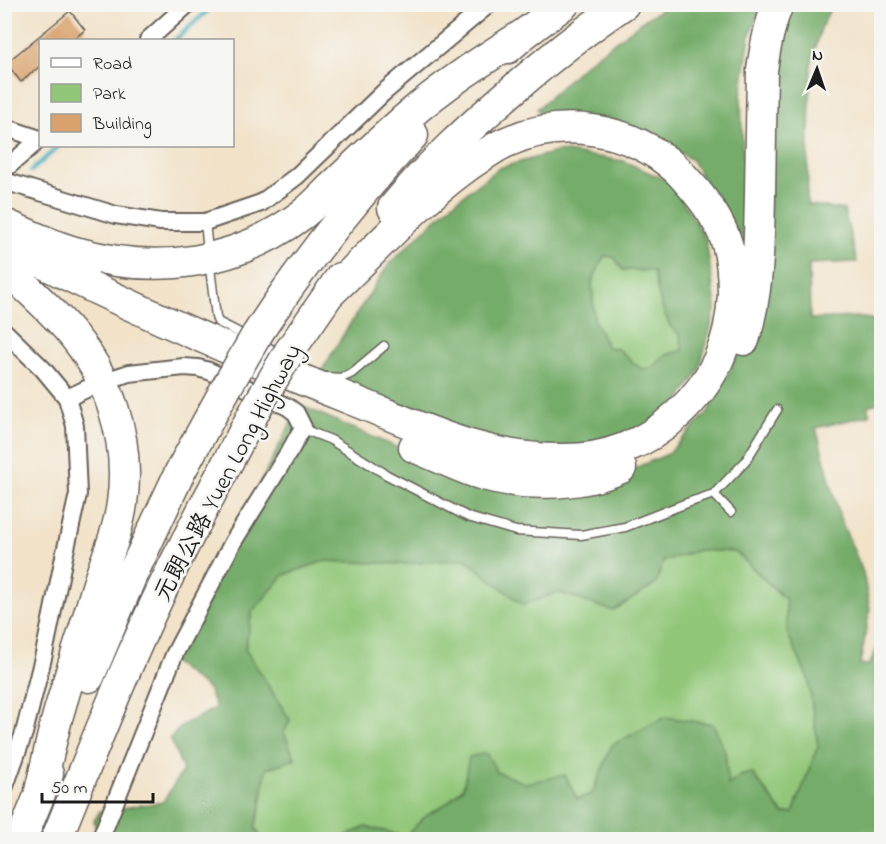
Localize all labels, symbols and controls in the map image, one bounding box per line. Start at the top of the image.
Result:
legend [39,39,234,147]
north arrow [787,39,847,99]
text: N [812,44,823,68]
text: Road [93,52,132,78]
text: Park [93,82,126,108]
text: Building [92,112,152,139]
street label: 元朗公路 Yuen Long Highway [146,338,313,608]
scale bar [42,766,153,804]
text: 50 m [51,776,88,802]

